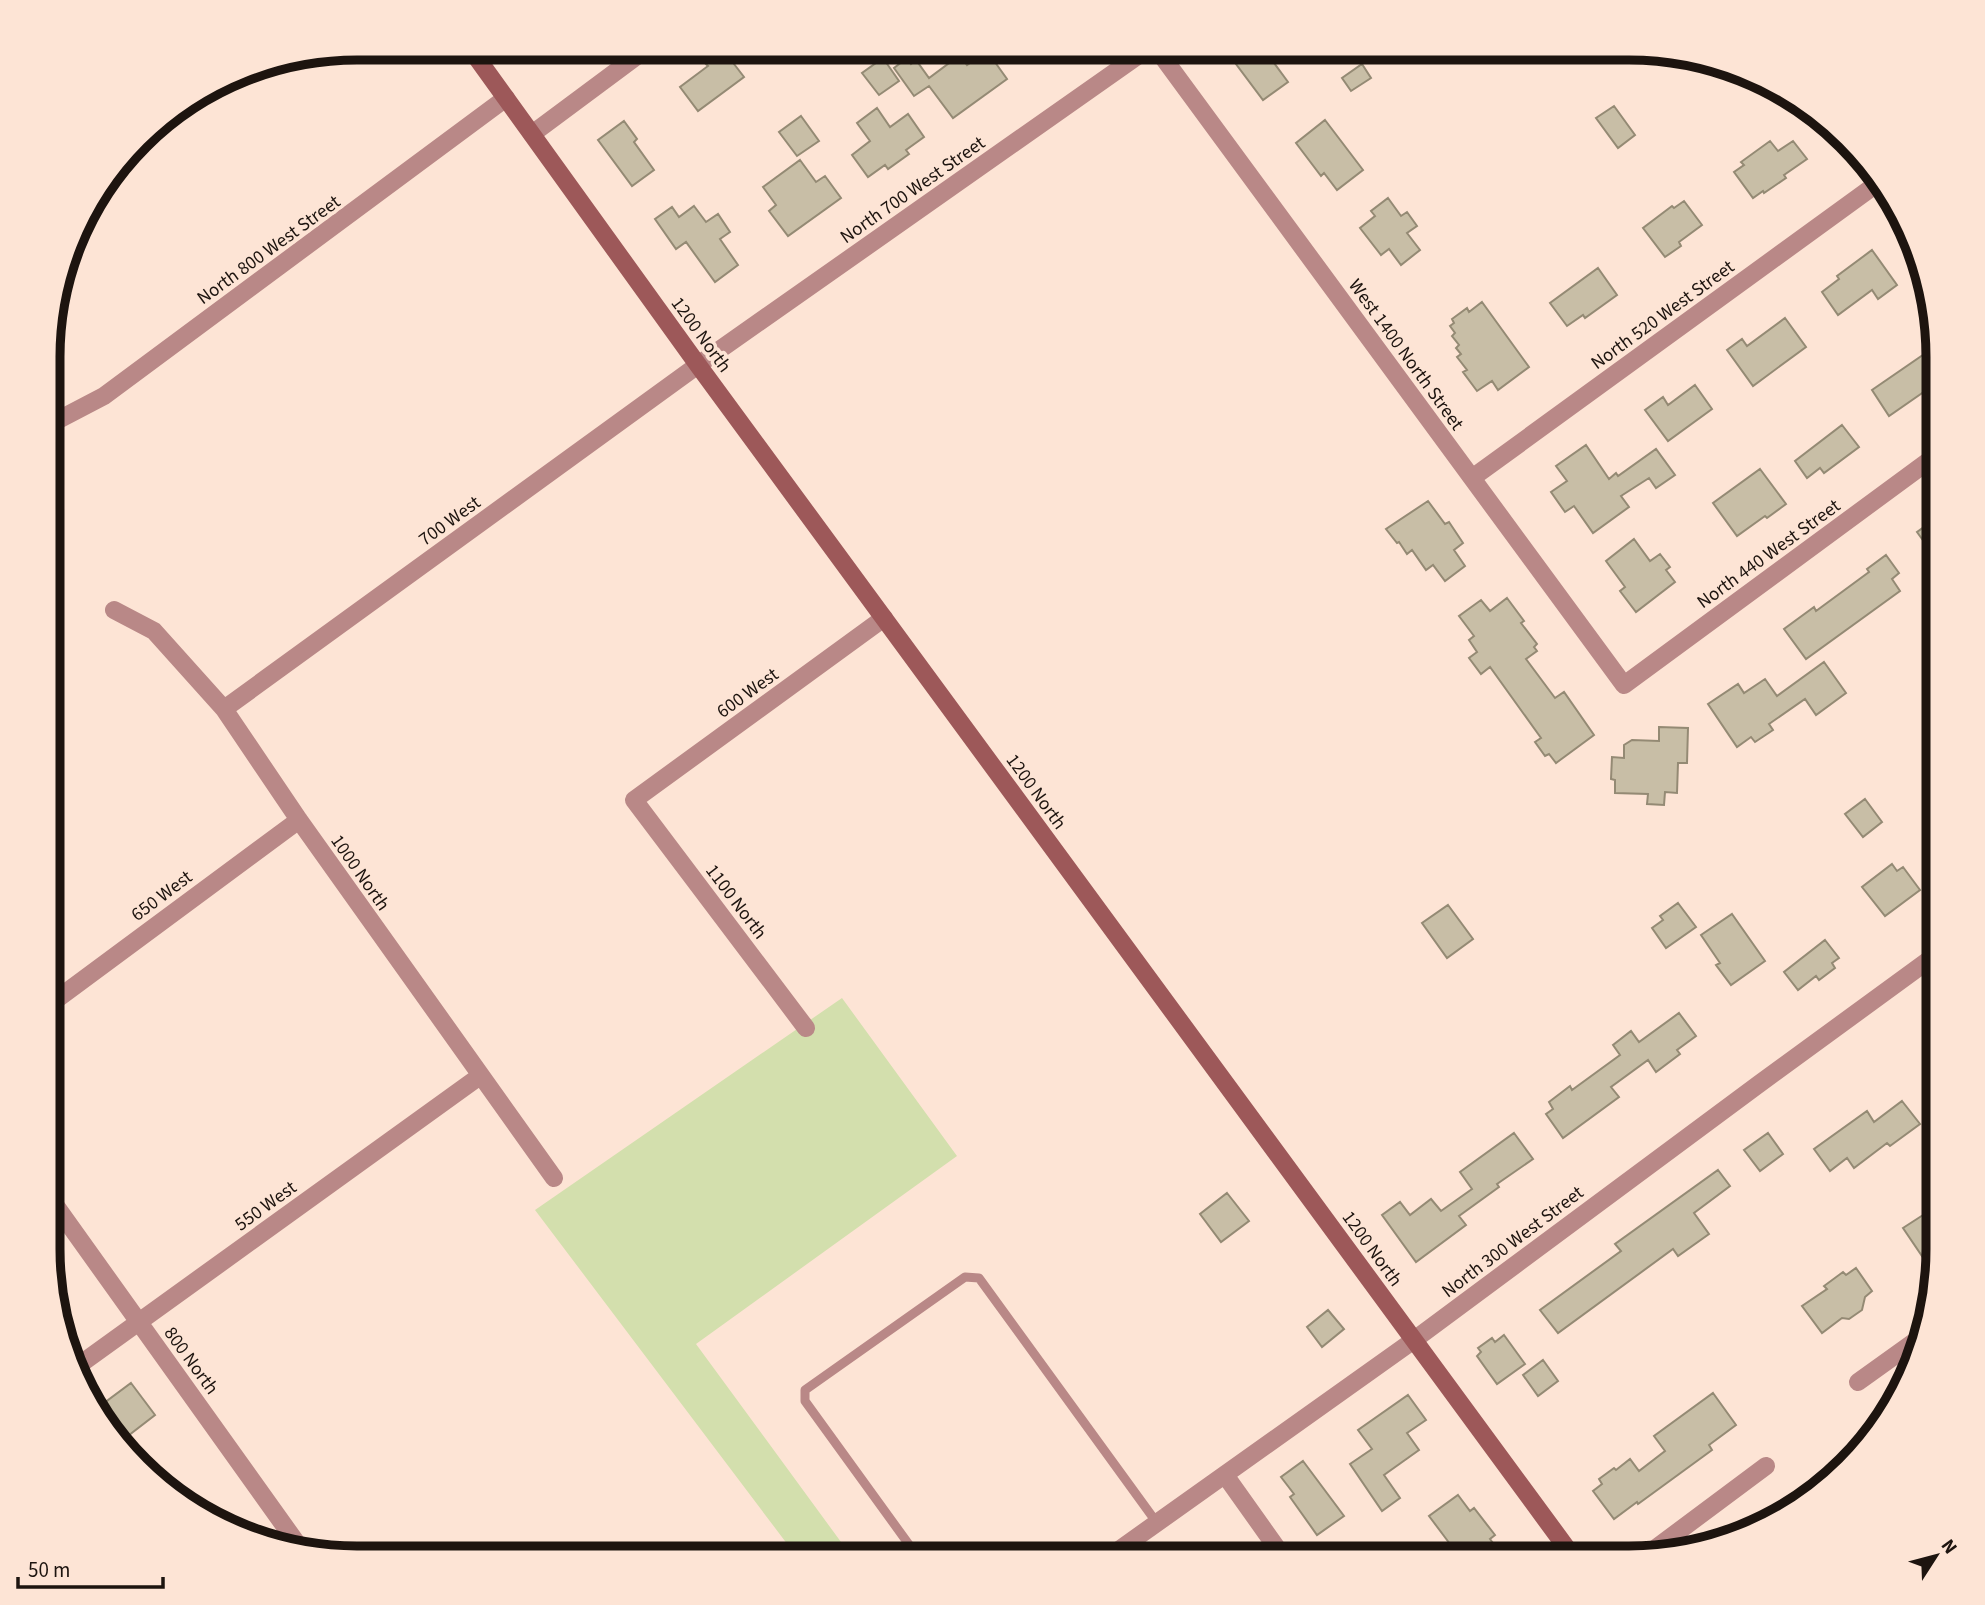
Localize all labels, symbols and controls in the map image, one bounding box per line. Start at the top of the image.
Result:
street label: North 700 West Street [835,130,991,251]
street label: North 800 West Street [192,189,347,312]
street label: North 520 West Street [1586,254,1741,377]
street label: West 1400 North Street [1342,274,1470,437]
street label: 1200 North [664,292,737,378]
street label: 700 West [413,489,487,553]
street label: North 440 West Street [1692,493,1847,616]
street label: 600 West [711,661,785,725]
street label: 1200 North [999,749,1072,835]
street label: 1000 North [324,829,396,916]
street label: 1100 North [699,859,773,945]
street label: 650 West [126,864,199,928]
street label: 550 West [229,1174,303,1238]
street label: North 300 West Street [1436,1179,1590,1305]
street label: 1200 North [1335,1206,1408,1292]
street label: 800 North [157,1321,225,1400]
north arrow [1901,1521,1971,1591]
text: N [1934,1534,1963,1560]
scale bar [18,1546,163,1590]
text: 50 m [28,1555,70,1585]

